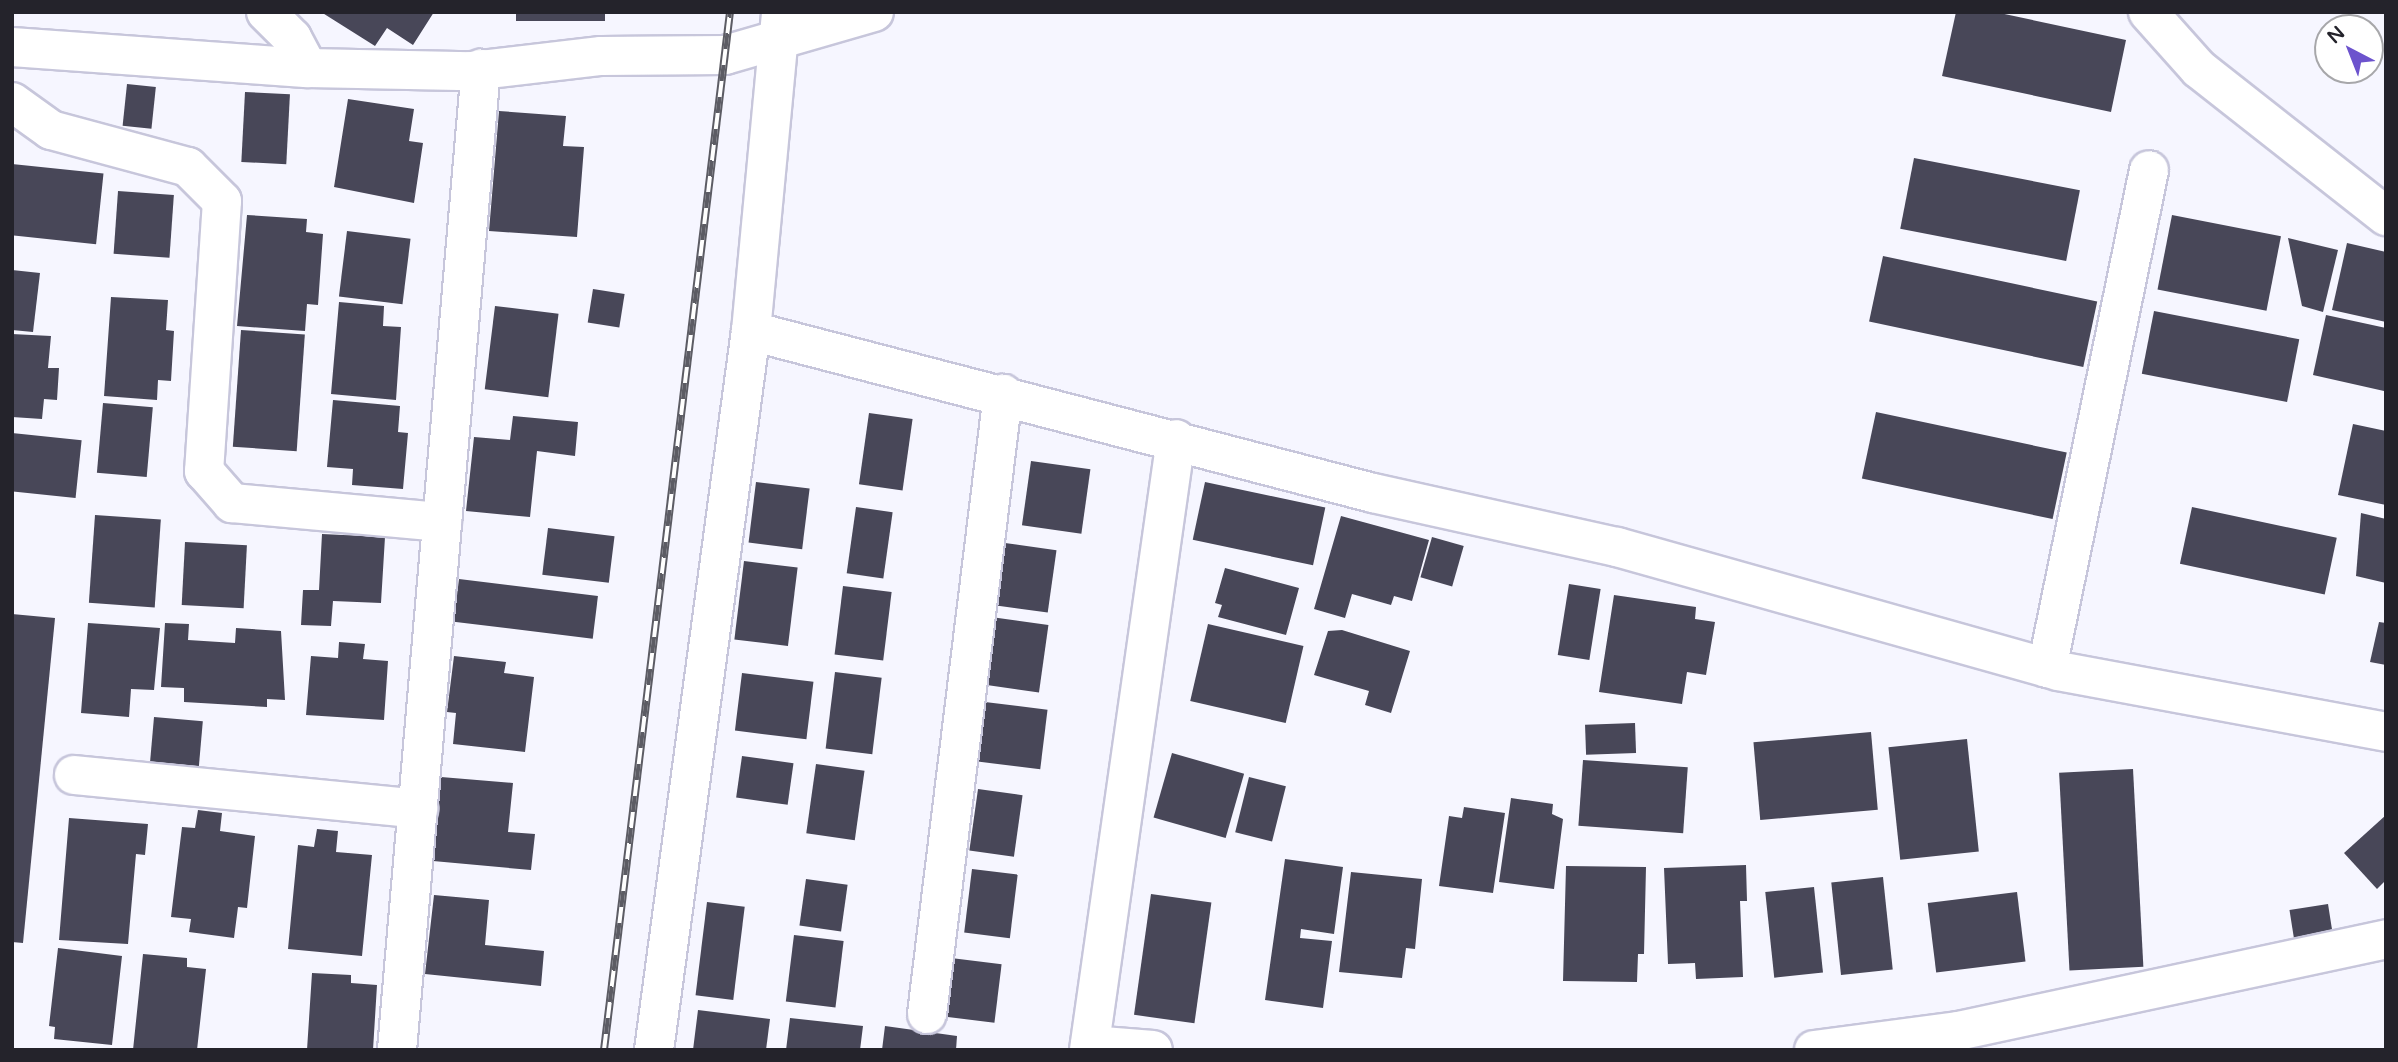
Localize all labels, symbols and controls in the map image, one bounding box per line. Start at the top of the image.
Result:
north arrow [2314,14,2384,84]
text: N [2323,22,2349,48]

